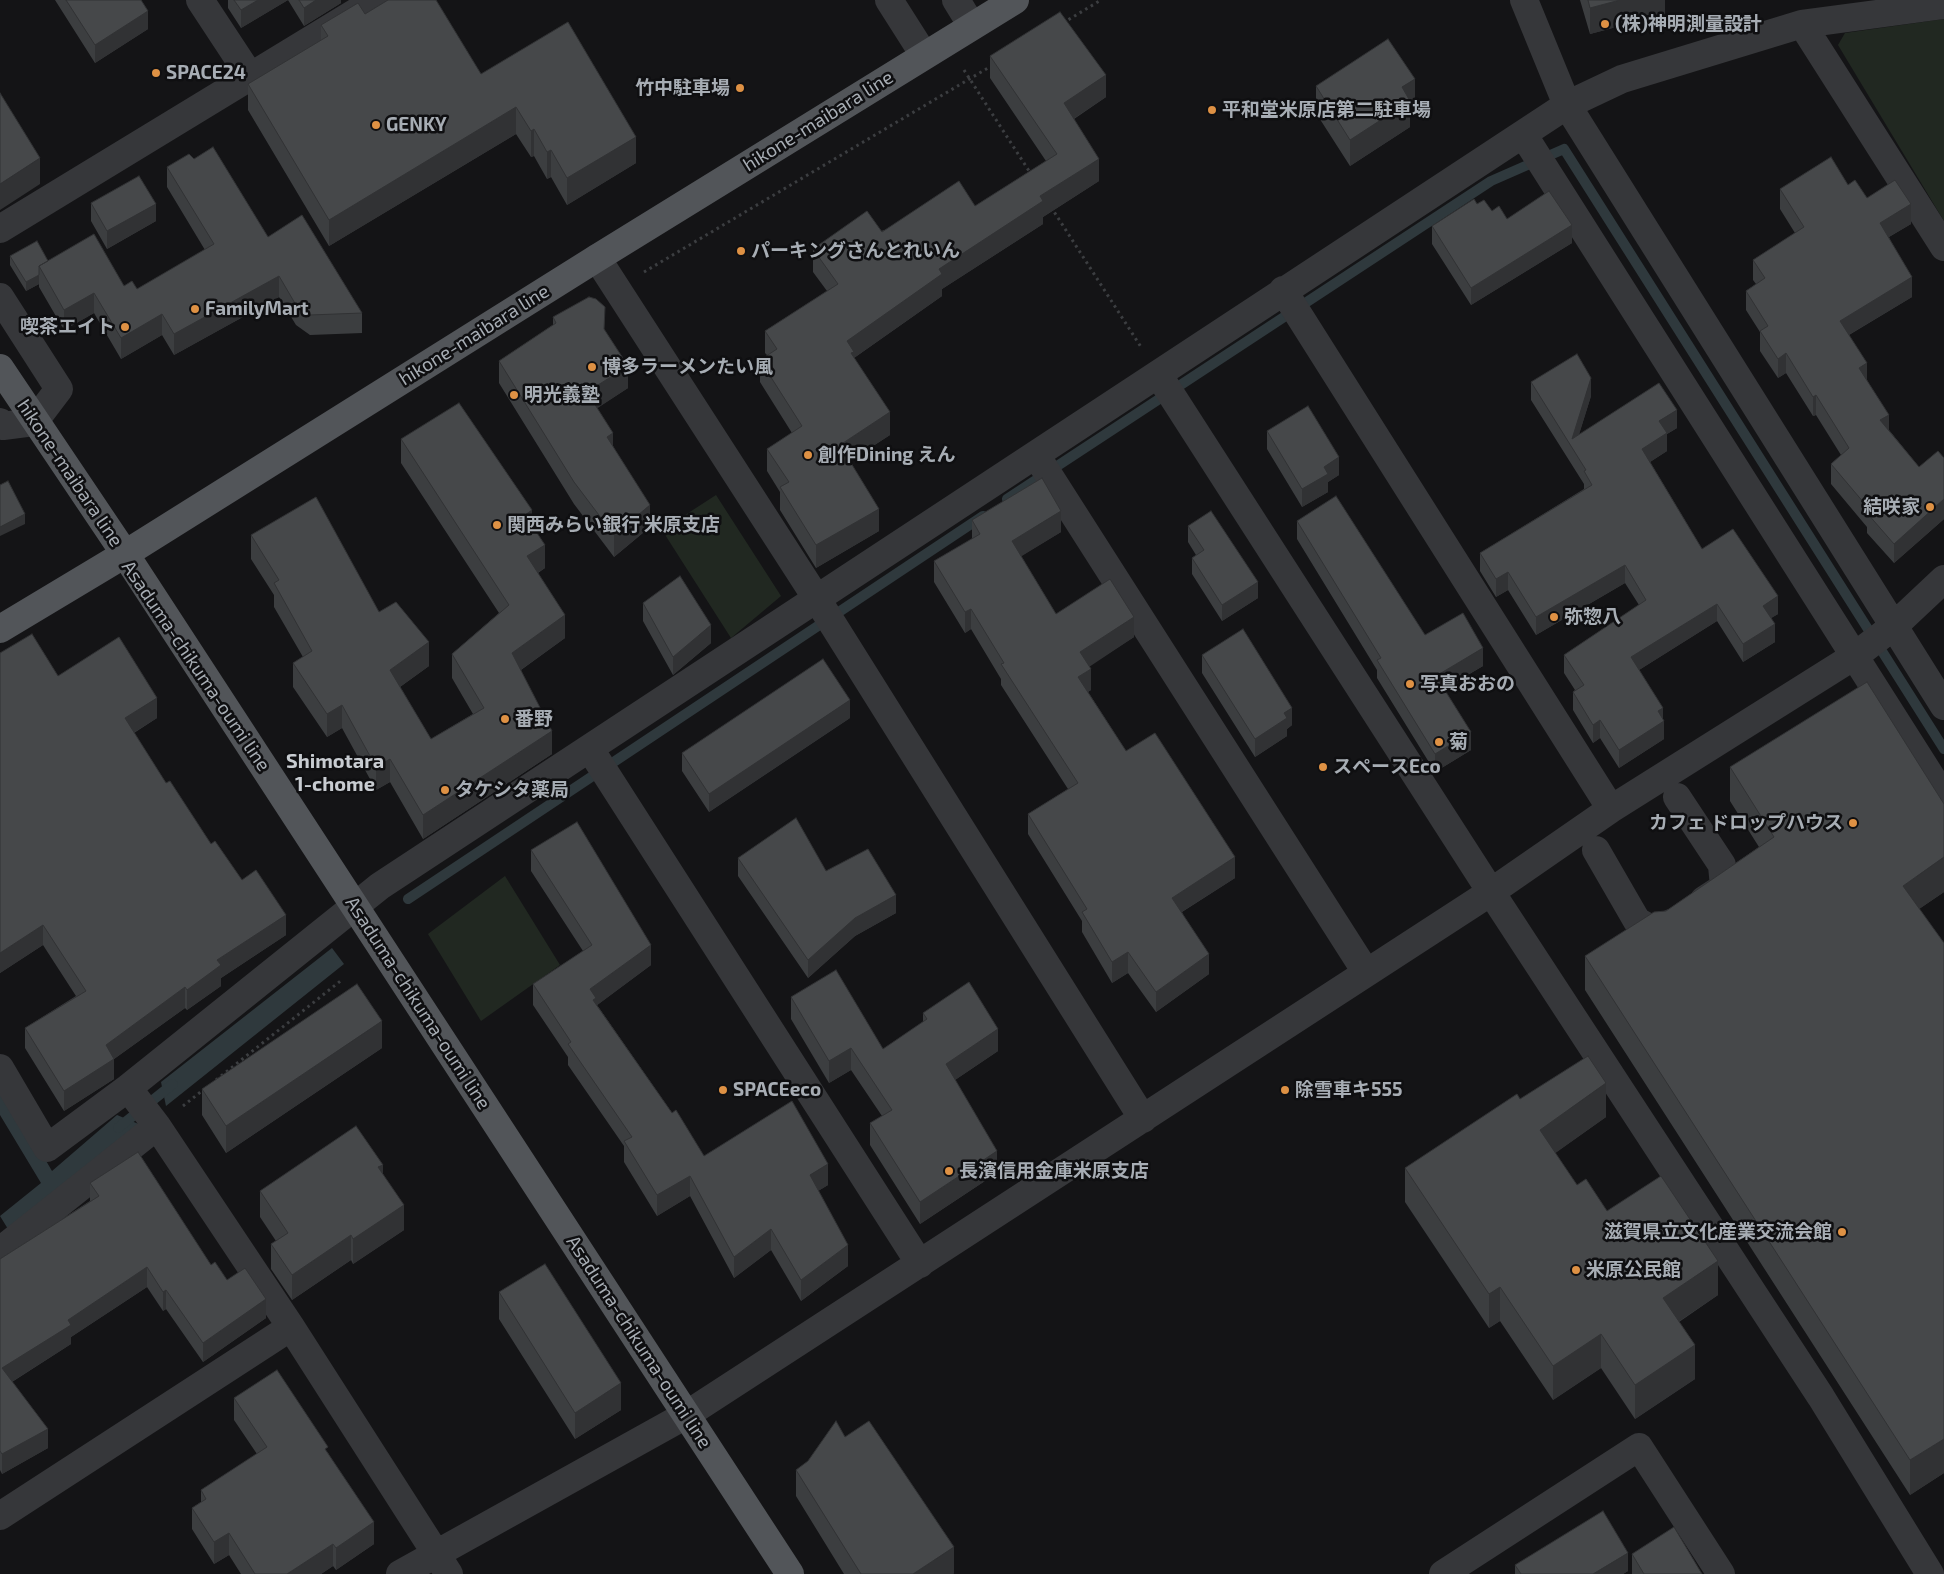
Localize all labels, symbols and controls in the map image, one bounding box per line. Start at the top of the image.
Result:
place label: (株)神明測量設計 [1615,13,1762,35]
marker: (株)神明測量設計 [1599,18,1611,30]
place label: SPACE24 [166,62,246,84]
street label: hikone-maibara line [739,66,897,176]
marker: SPACE24 [150,67,162,79]
place label: 竹中駐車場 [635,77,730,99]
marker: 竹中駐車場 [734,82,746,94]
place label: 平和堂米原店第二駐車場 [1222,99,1431,121]
marker: 平和堂米原店第二駐車場 [1206,104,1218,116]
place label: GENKY [386,114,447,136]
marker: GENKY [370,119,382,131]
place label: パーキングさんとれいん [751,240,960,262]
marker: パーキングさんとれいん [735,245,747,257]
street label: hikone-maibara line [395,280,553,390]
place label: FamilyMart [205,298,309,320]
marker: FamilyMart [189,303,201,315]
place label: 喫茶エイト [20,316,115,338]
marker: 喫茶エイト [119,321,131,333]
place label: 博多ラーメンたい風 [602,356,773,378]
marker: 博多ラーメンたい風 [586,361,598,373]
place label: 明光義塾 [524,384,600,406]
marker: 明光義塾 [508,389,520,401]
street label: hikone-maibara line [12,395,128,551]
place label: 創作Dining えん [818,444,955,466]
marker: 創作Dining えん [802,449,814,461]
place label: 結咲家 [1863,496,1920,518]
marker: 結咲家 [1924,501,1936,513]
place label: 関西みらい銀行 米原支店 [507,514,720,536]
marker: 関西みらい銀行 米原支店 [491,519,503,531]
street label: Asaduma-chikuma-oumi line [117,556,275,776]
place label: 弥惣八 [1564,606,1621,628]
marker: 弥惣八 [1548,611,1560,623]
place label: 写真おおの [1420,673,1515,695]
marker: 写真おおの [1404,678,1416,690]
place label: 番野 [515,708,553,730]
marker: 番野 [499,713,511,725]
place label: 菊 [1449,731,1468,753]
marker: 菊 [1433,736,1445,748]
district label: Shimotara 1-chome [286,749,384,796]
place label: スペースEco [1333,756,1441,778]
marker: スペースEco [1317,761,1329,773]
place label: タケシタ薬局 [455,779,569,801]
marker: タケシタ薬局 [439,784,451,796]
place label: カフェ ドロップハウス [1649,812,1843,834]
marker: カフェ ドロップハウス [1847,817,1859,829]
street label: Asaduma-chikuma-oumi line [341,892,495,1114]
place label: SPACEeco [733,1079,821,1101]
place label: 除雪車キ555 [1295,1079,1402,1101]
marker: SPACEeco [717,1084,729,1096]
marker: 除雪車キ555 [1279,1084,1291,1096]
place label: 長濱信用金庫米原支店 [959,1160,1149,1182]
marker: 長濱信用金庫米原支店 [943,1165,955,1177]
place label: 滋賀県立文化産業交流会館 [1604,1221,1832,1243]
marker: 滋賀県立文化産業交流会館 [1836,1226,1848,1238]
street label: Asaduma-chikuma-oumi line [562,1231,716,1453]
place label: 米原公民館 [1586,1259,1681,1281]
marker: 米原公民館 [1570,1264,1582,1276]

